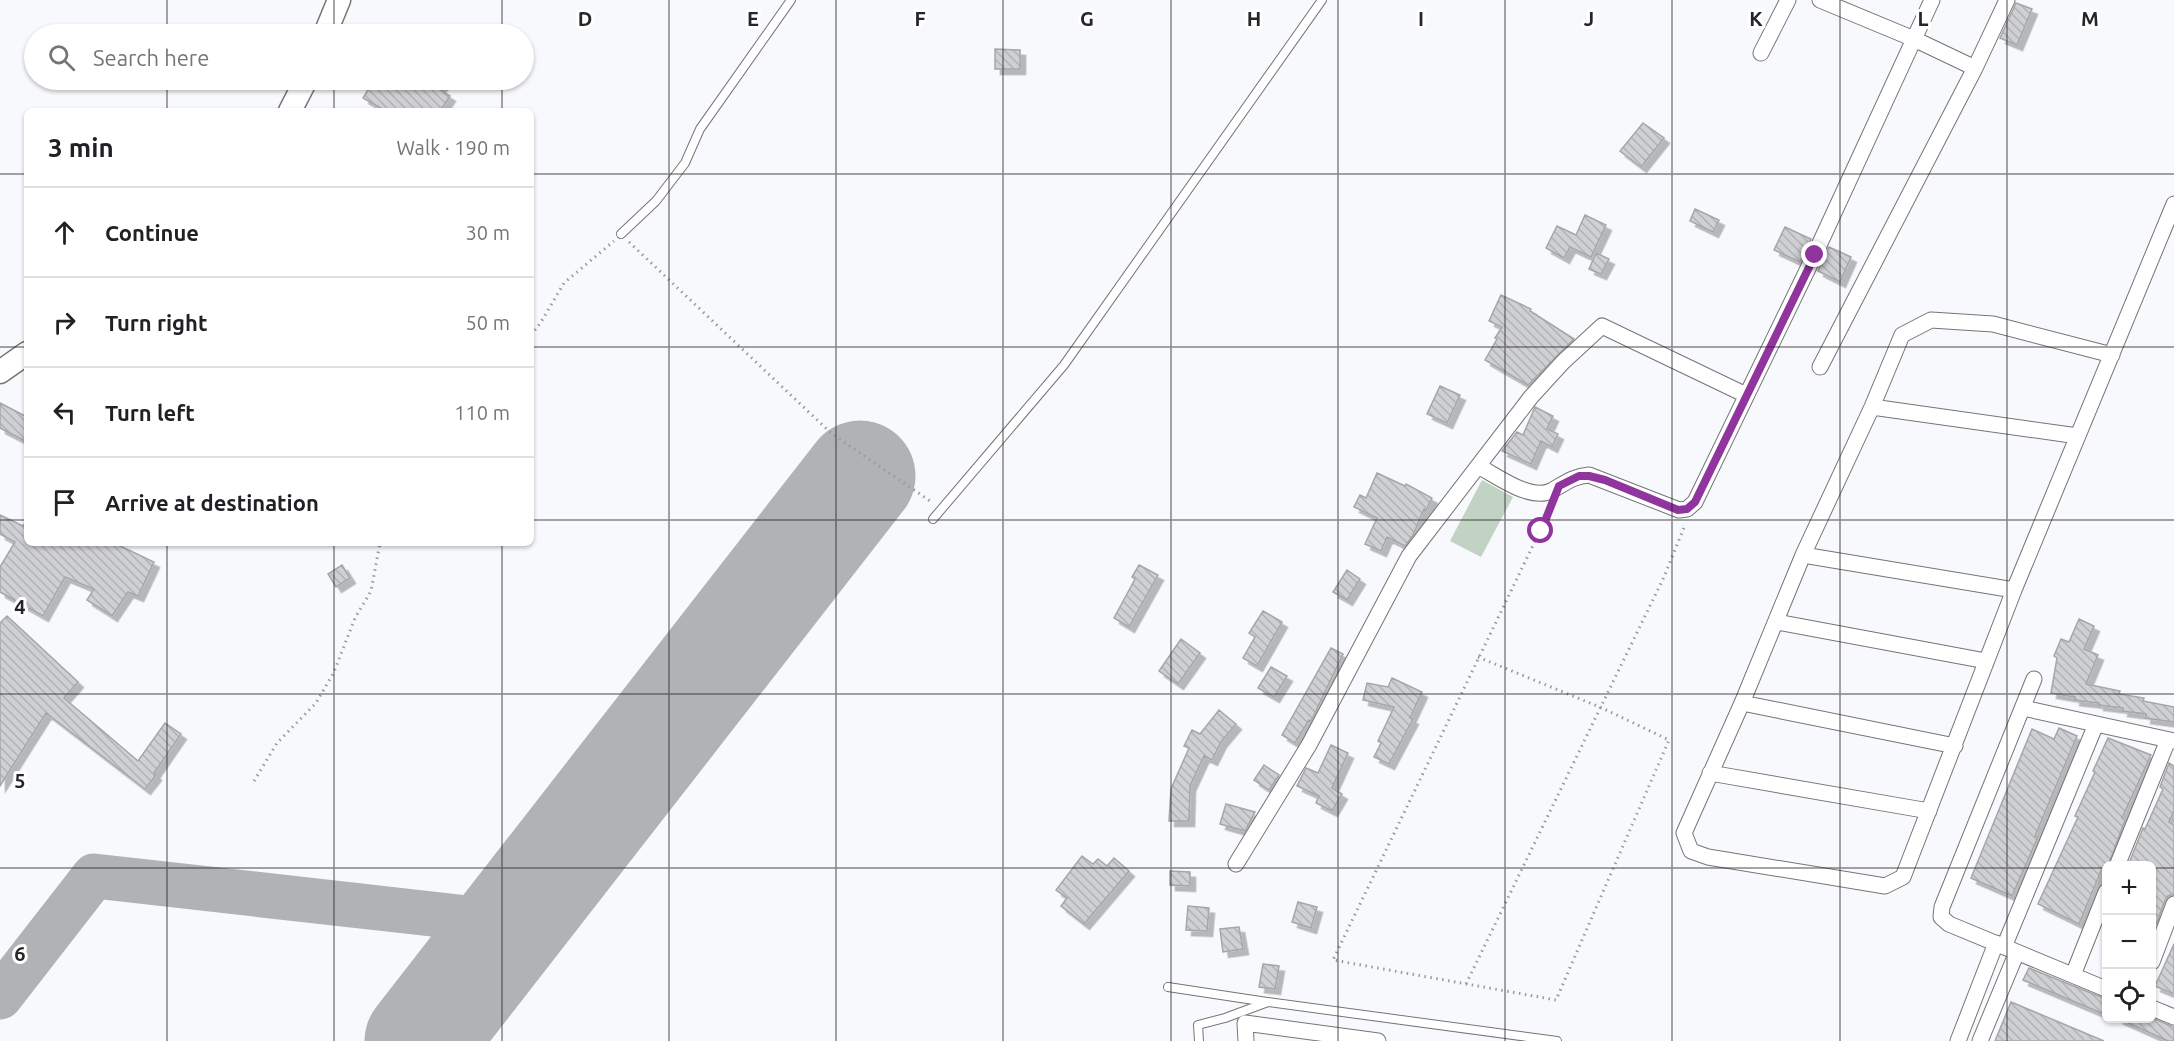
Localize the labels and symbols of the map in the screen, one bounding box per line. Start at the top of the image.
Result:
text: D [578,7,592,30]
text: E [747,7,759,30]
text: F [914,7,926,30]
text: G [1080,7,1094,30]
text: H [1247,7,1261,30]
text: I [1418,7,1424,30]
text: J [1584,7,1594,30]
text: K [1749,7,1763,30]
text: L [1918,7,1929,30]
text: M [2081,7,2099,30]
route end [1801,241,1827,267]
route start [1527,517,1553,543]
text: 4 [14,595,26,618]
text: 5 [14,769,26,792]
text: 6 [14,942,26,965]

